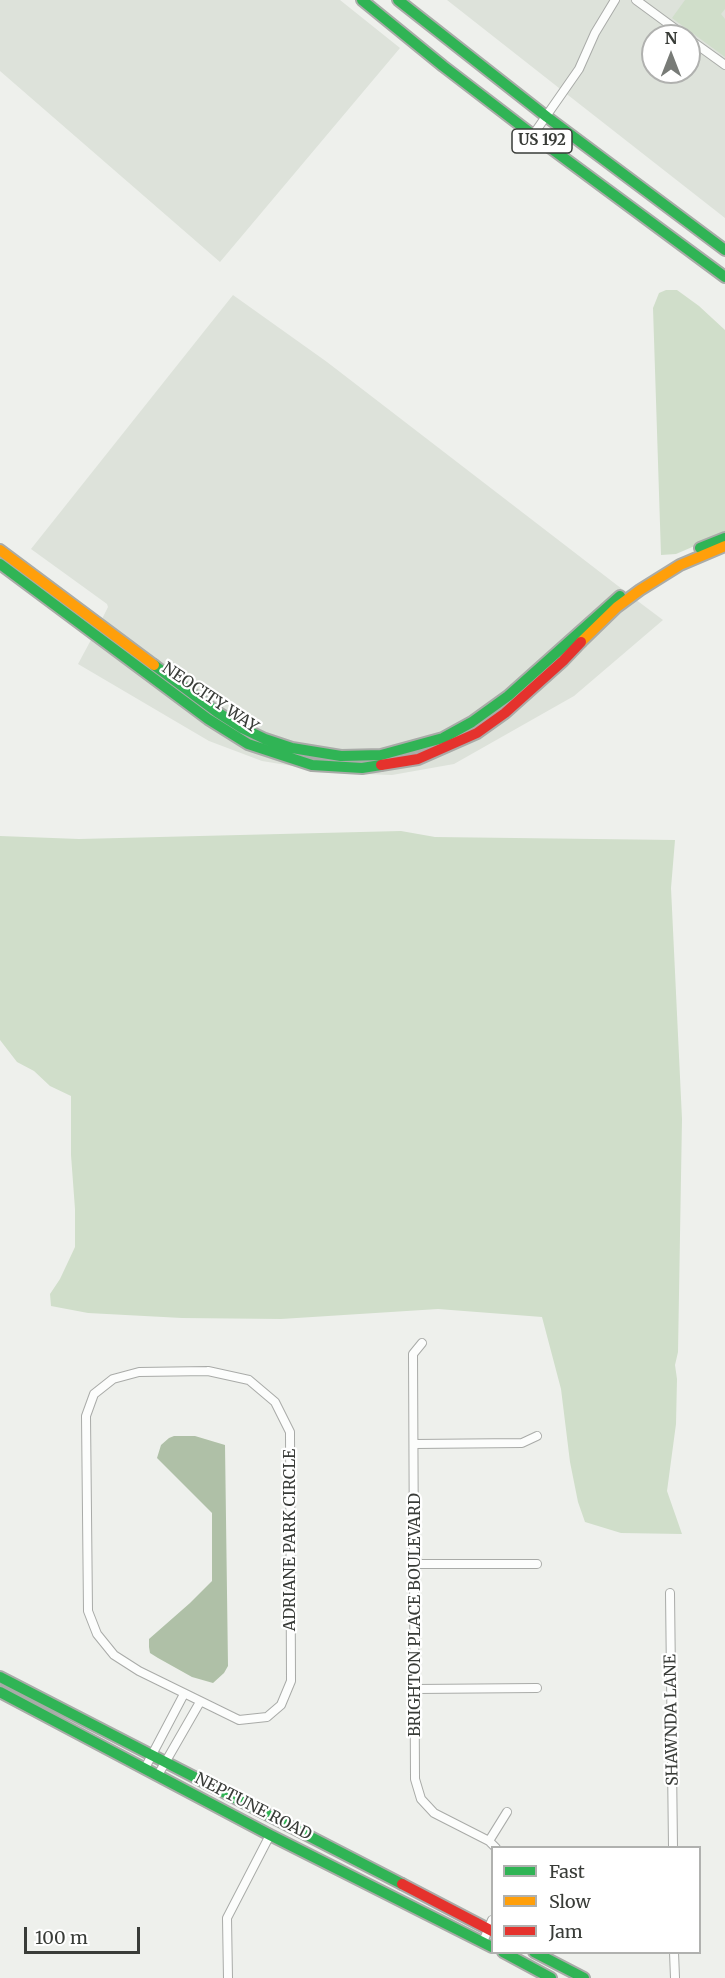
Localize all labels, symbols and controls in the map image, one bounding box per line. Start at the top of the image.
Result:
north arrow [641,24,701,84]
text: N [665,28,677,48]
road number: US 192 [512,129,572,153]
street label: NEOCITY WAY [158,659,262,737]
street label: ADRIANE PARK CIRCLE [280,1449,300,1631]
street label: BRIGHTON PLACE BOULEVARD [405,1493,425,1737]
street label: SHAWNDA LANE [661,1654,683,1786]
street label: NEPTUNE ROAD [191,1769,315,1845]
legend [491,1846,701,1954]
text: Fast [549,1860,585,1883]
text: Slow [549,1890,591,1913]
scale bar [27,1915,142,1953]
text: Jam [549,1920,583,1943]
text: 100 m [35,1926,88,1949]

